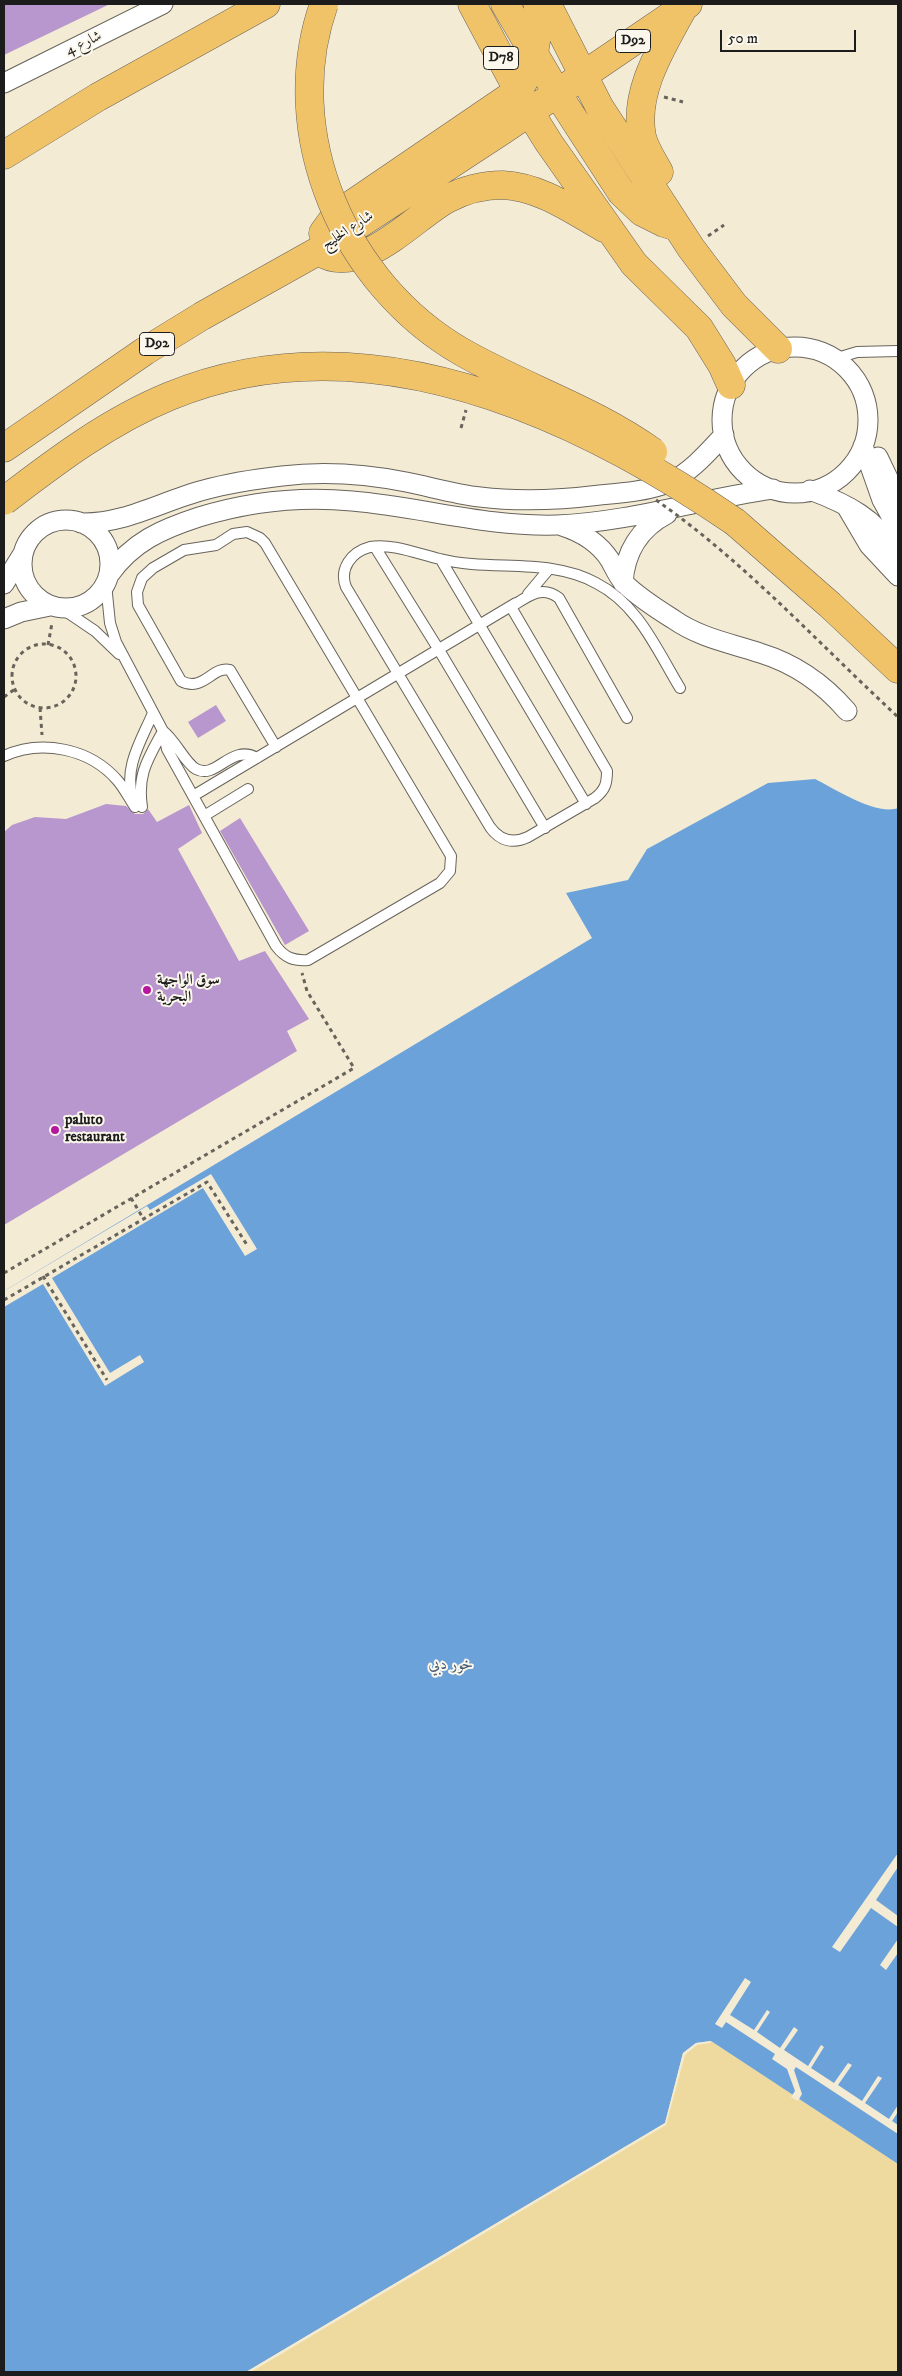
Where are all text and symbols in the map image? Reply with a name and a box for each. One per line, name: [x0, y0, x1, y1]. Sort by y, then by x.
scale bar: [722, 20, 858, 52]
street label: شارع 4: [63, 28, 105, 60]
road number: D92: [616, 29, 650, 52]
text: 50 m: [728, 29, 758, 48]
road number: D78: [484, 46, 518, 70]
street label: شارع الخليج: [319, 208, 377, 254]
road number: D92: [140, 332, 174, 356]
place label: سوق الواجهة البحرية: [157, 972, 220, 1007]
marker: سوق الواجهة البحرية: [141, 984, 153, 996]
place label: paluto restaurant: [65, 1112, 125, 1147]
marker: paluto restaurant: [49, 1124, 61, 1136]
water label: خور دبي: [429, 1656, 473, 1676]

